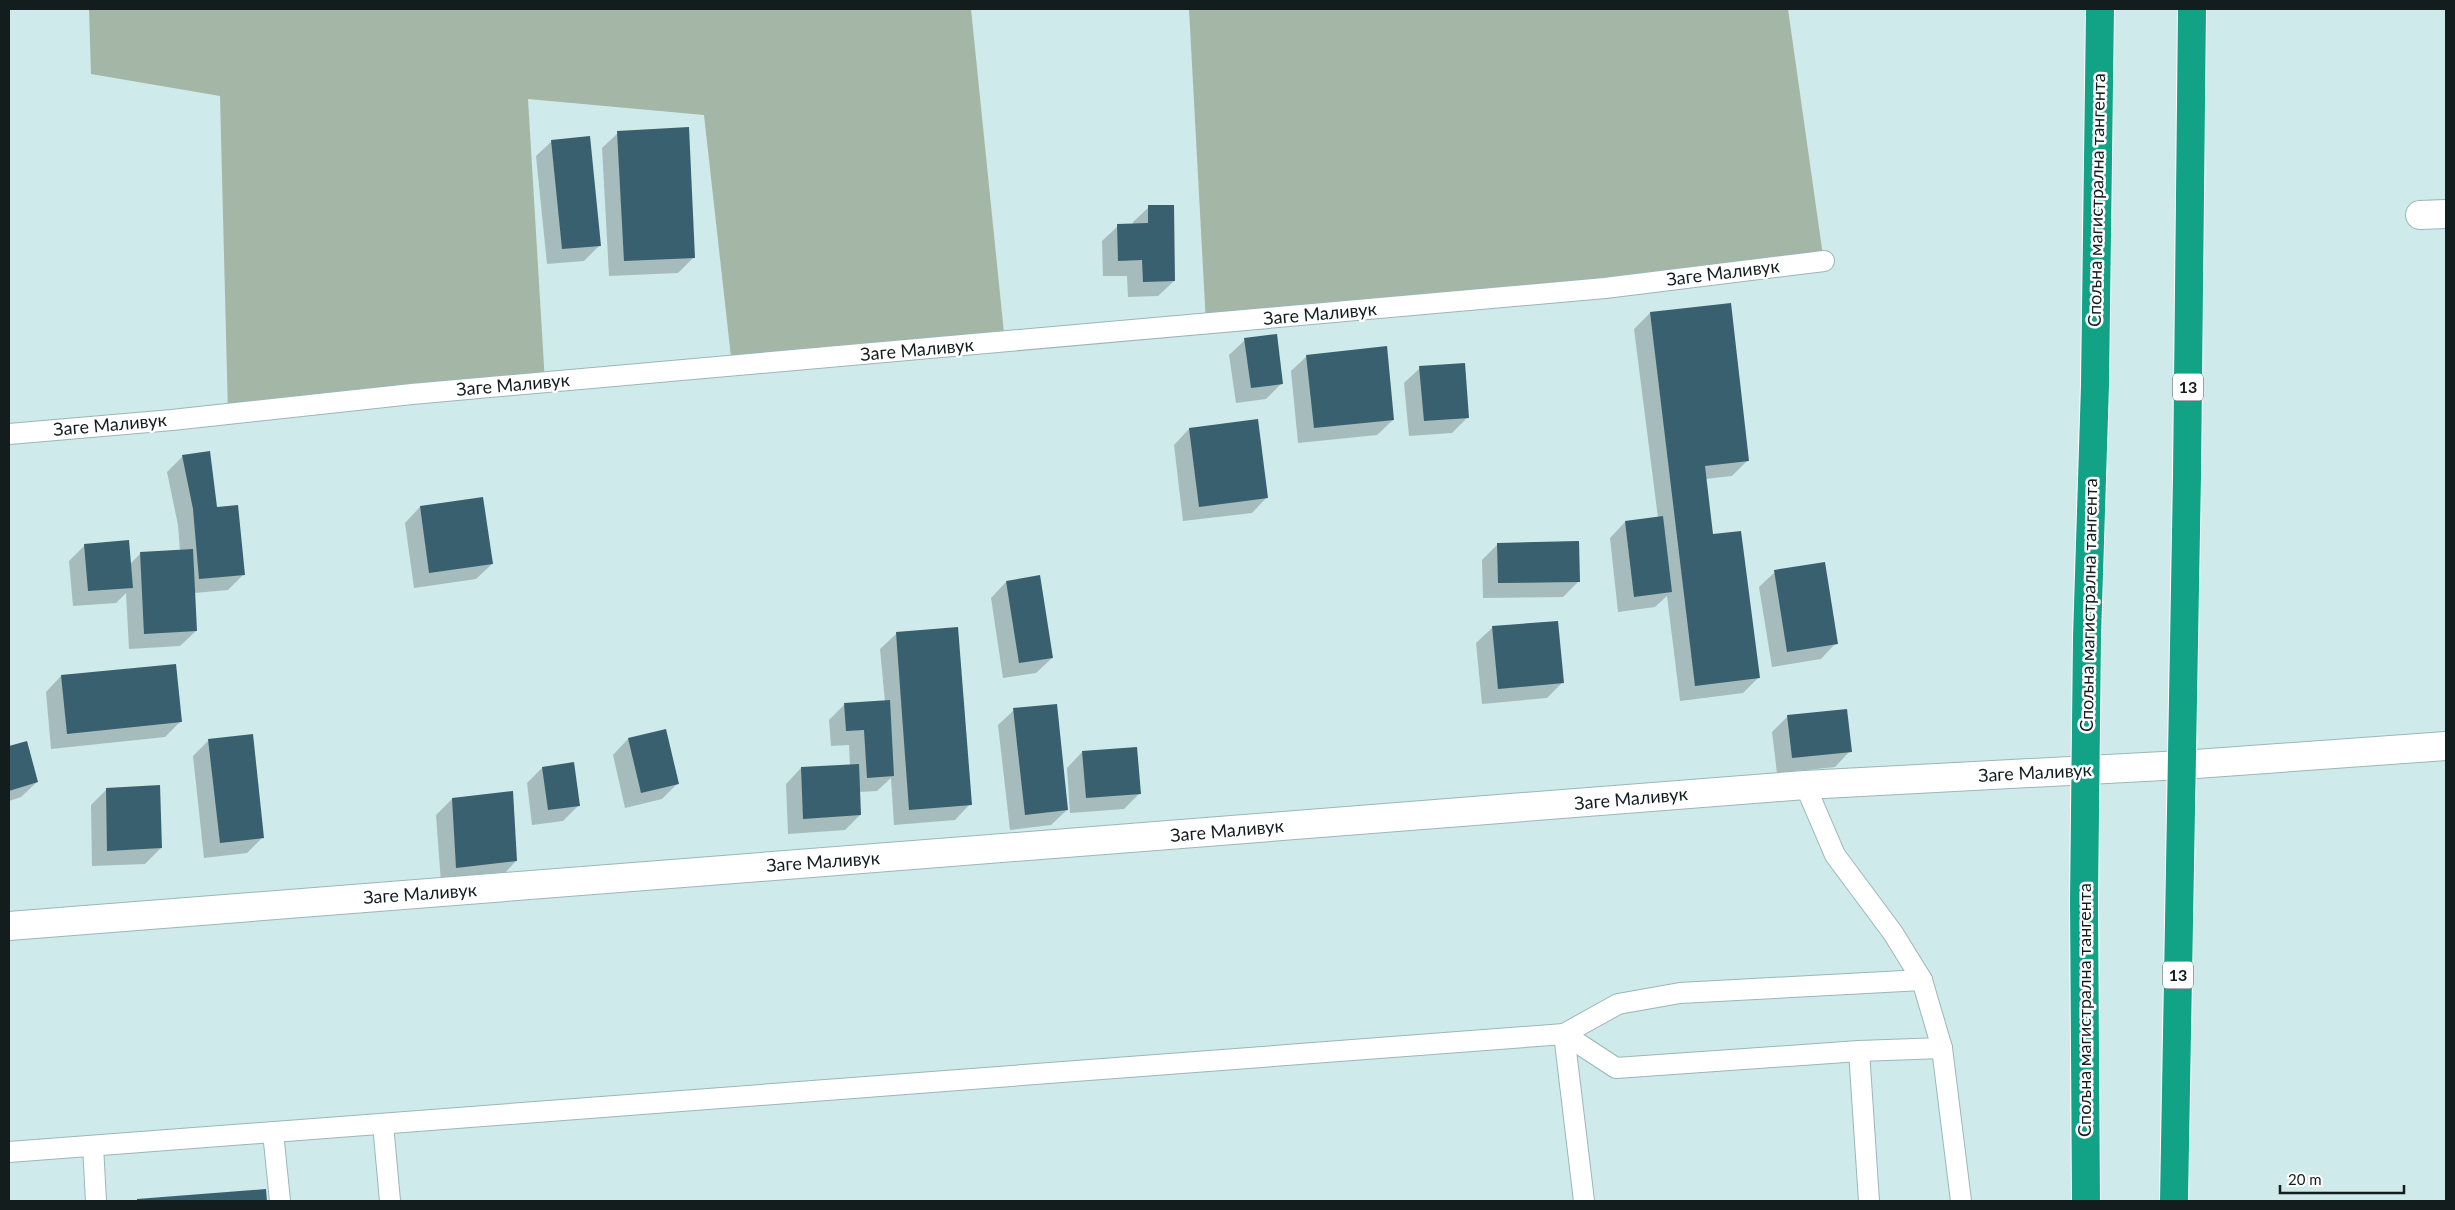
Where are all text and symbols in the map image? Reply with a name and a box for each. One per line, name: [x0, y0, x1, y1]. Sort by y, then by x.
street label: Спољна магистрална тангента: [2083, 73, 2109, 327]
street label: Заге Маливук: [1665, 254, 1781, 290]
street label: Заге Маливук: [1262, 297, 1378, 329]
street label: Заге Маливук: [859, 333, 975, 365]
street label: Заге Маливук: [455, 368, 571, 400]
road number: 13: [2173, 374, 2203, 401]
street label: Заге Маливук: [52, 408, 168, 440]
street label: Спољна магистрална тангента: [2075, 478, 2101, 732]
street label: Заге Маливук: [1978, 758, 2093, 786]
street label: Заге Маливук: [1573, 782, 1689, 814]
street label: Заге Маливук: [1169, 814, 1285, 846]
street label: Заге Маливук: [765, 846, 881, 876]
street label: Заге Маливук: [362, 878, 478, 908]
street label: Спољна магистрална тангента: [2073, 883, 2095, 1137]
road number: 13: [2163, 962, 2193, 988]
scale bar: [2280, 1162, 2404, 1194]
text: 20 m: [2288, 1170, 2322, 1188]

